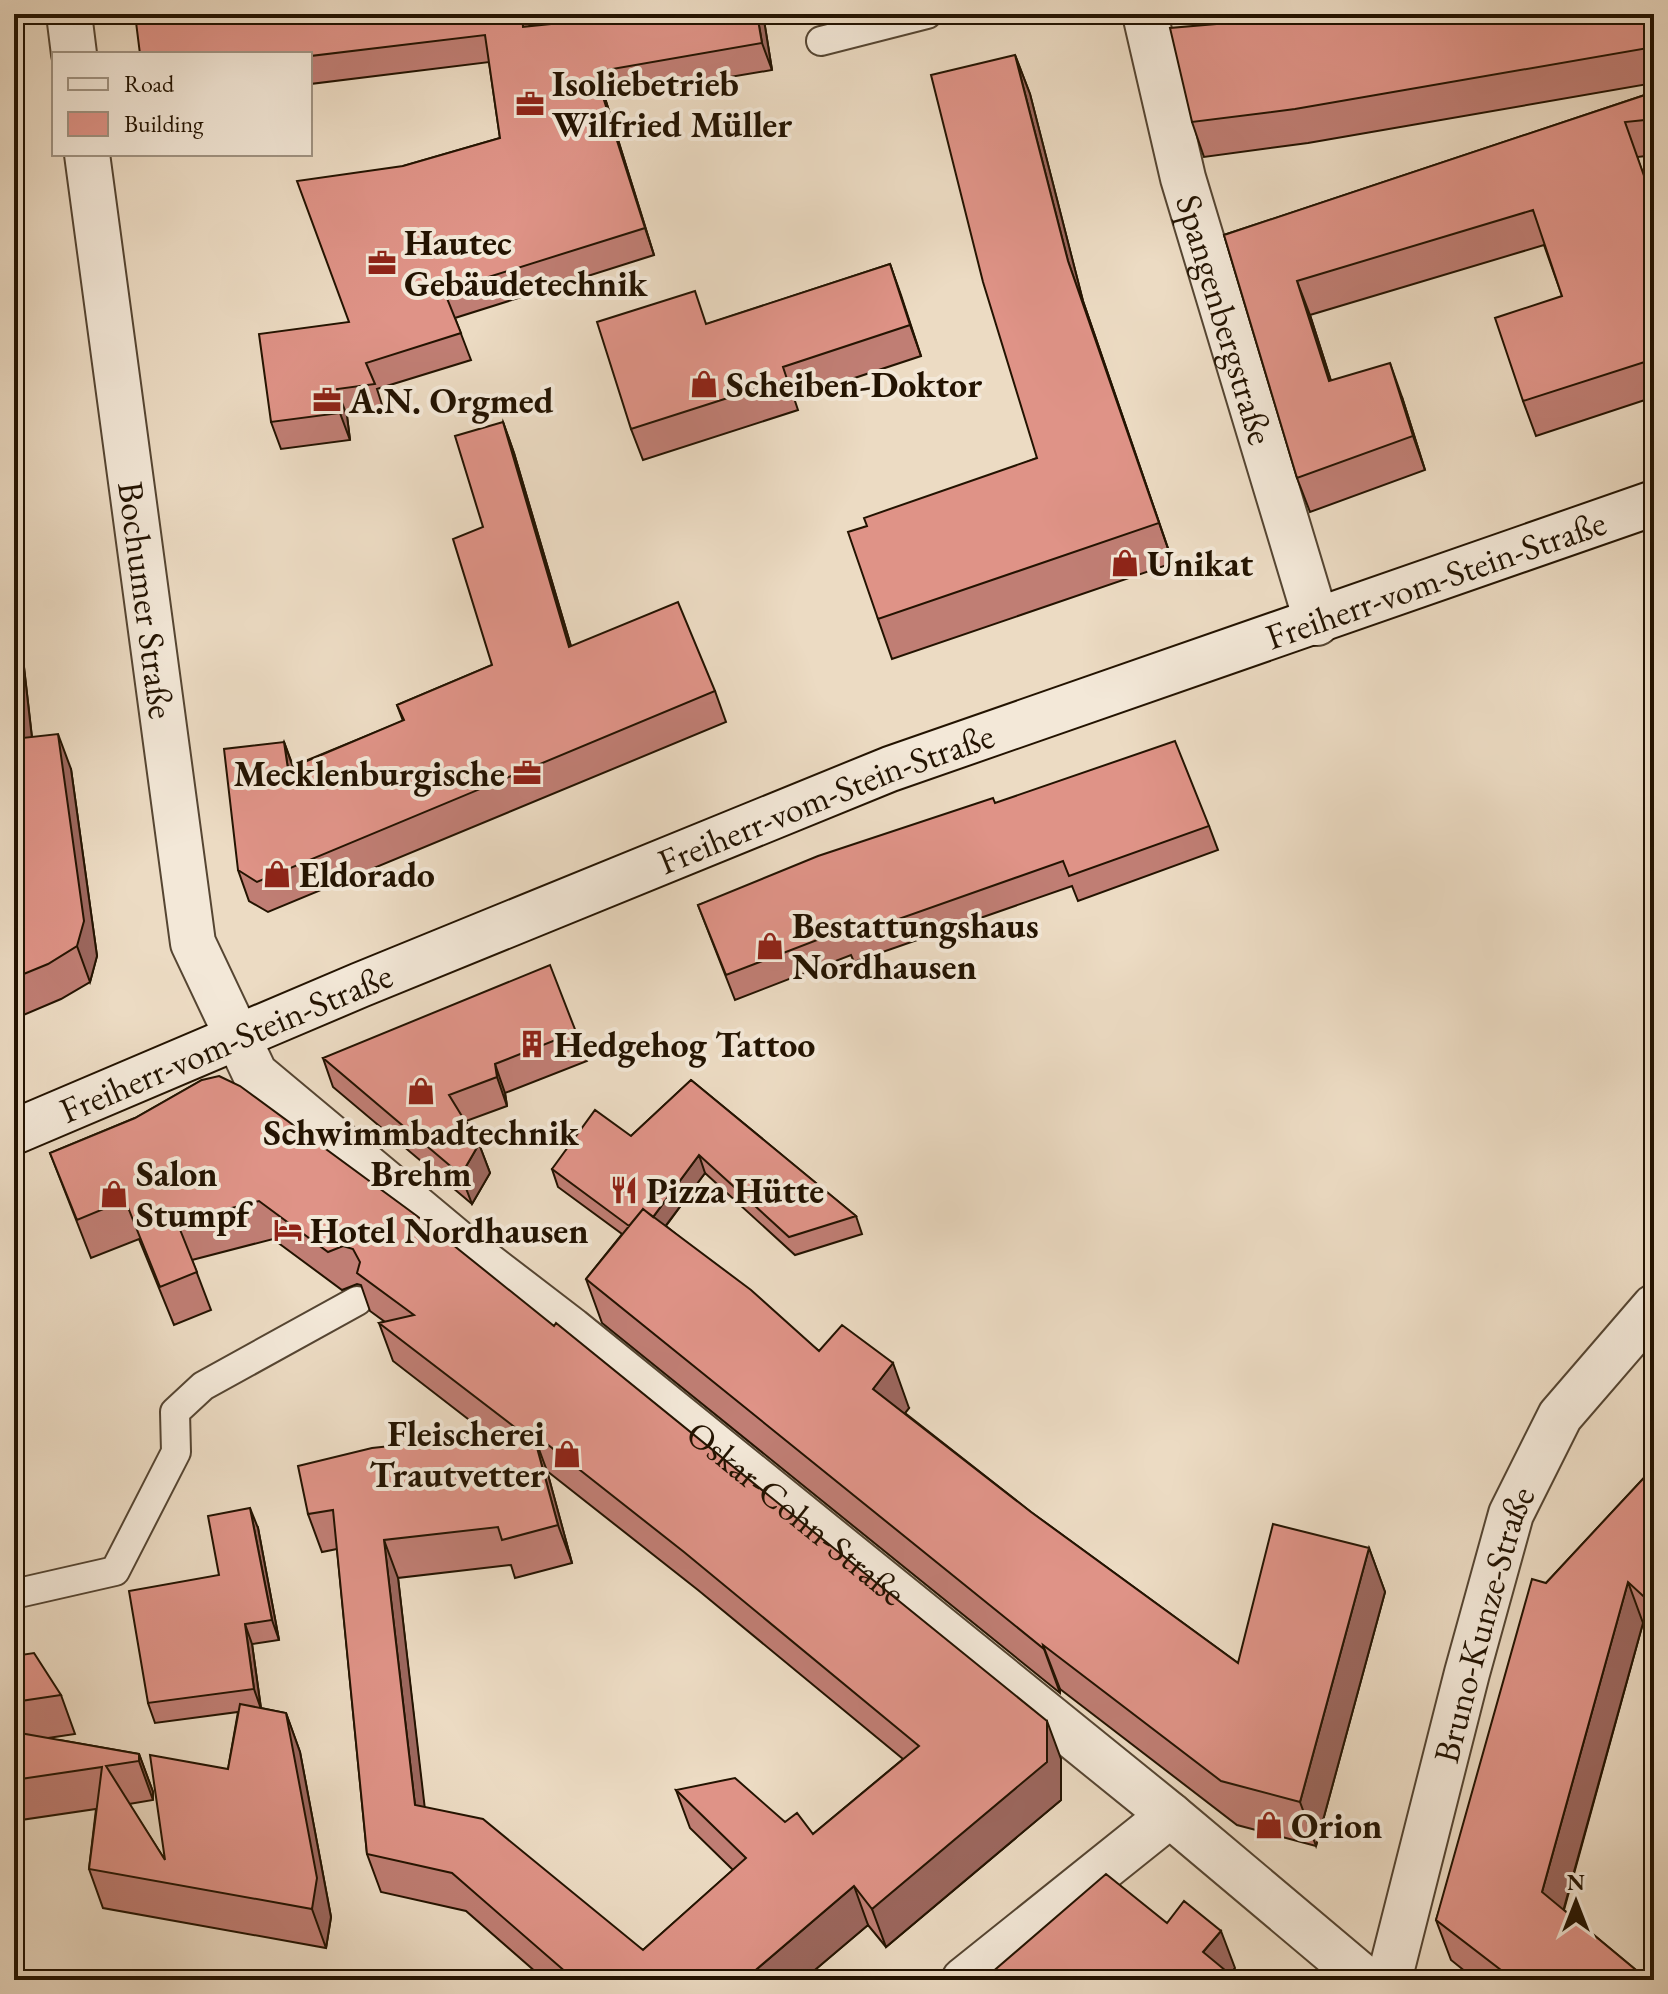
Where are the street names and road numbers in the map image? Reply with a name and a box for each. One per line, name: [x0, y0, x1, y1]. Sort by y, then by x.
street label: Spangenbergstraße: [1165, 189, 1285, 450]
street label: Bochumer Straße: [107, 478, 186, 722]
street label: Freiherr-vom-Stein-Straße: [1259, 499, 1612, 660]
street label: Freiherr-vom-Stein-Straße: [651, 712, 1000, 885]
street label: Freiherr-vom-Stein-Straße: [52, 951, 399, 1134]
street label: Oskar-Cohn-Straße: [677, 1410, 916, 1616]
street label: Bruno-Kunze-Straße: [1422, 1478, 1545, 1768]

